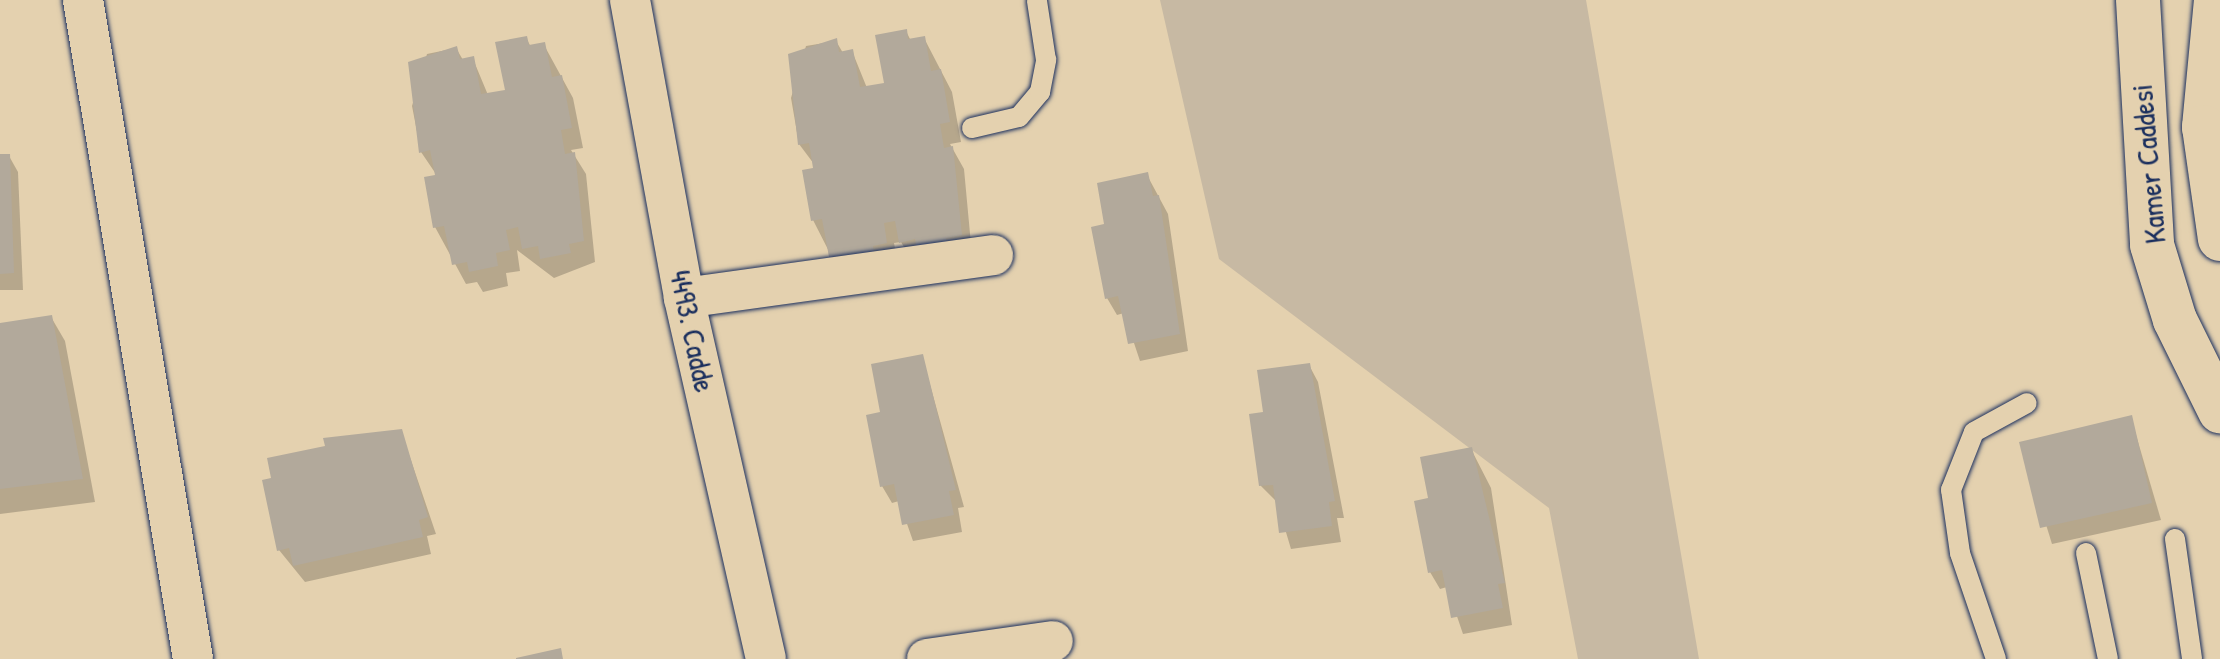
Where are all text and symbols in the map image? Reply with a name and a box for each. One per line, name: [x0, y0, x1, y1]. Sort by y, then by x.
street label: Kamer Caddesi: [2123, 83, 2173, 245]
street label: 4493. Cadde: [663, 267, 723, 395]

